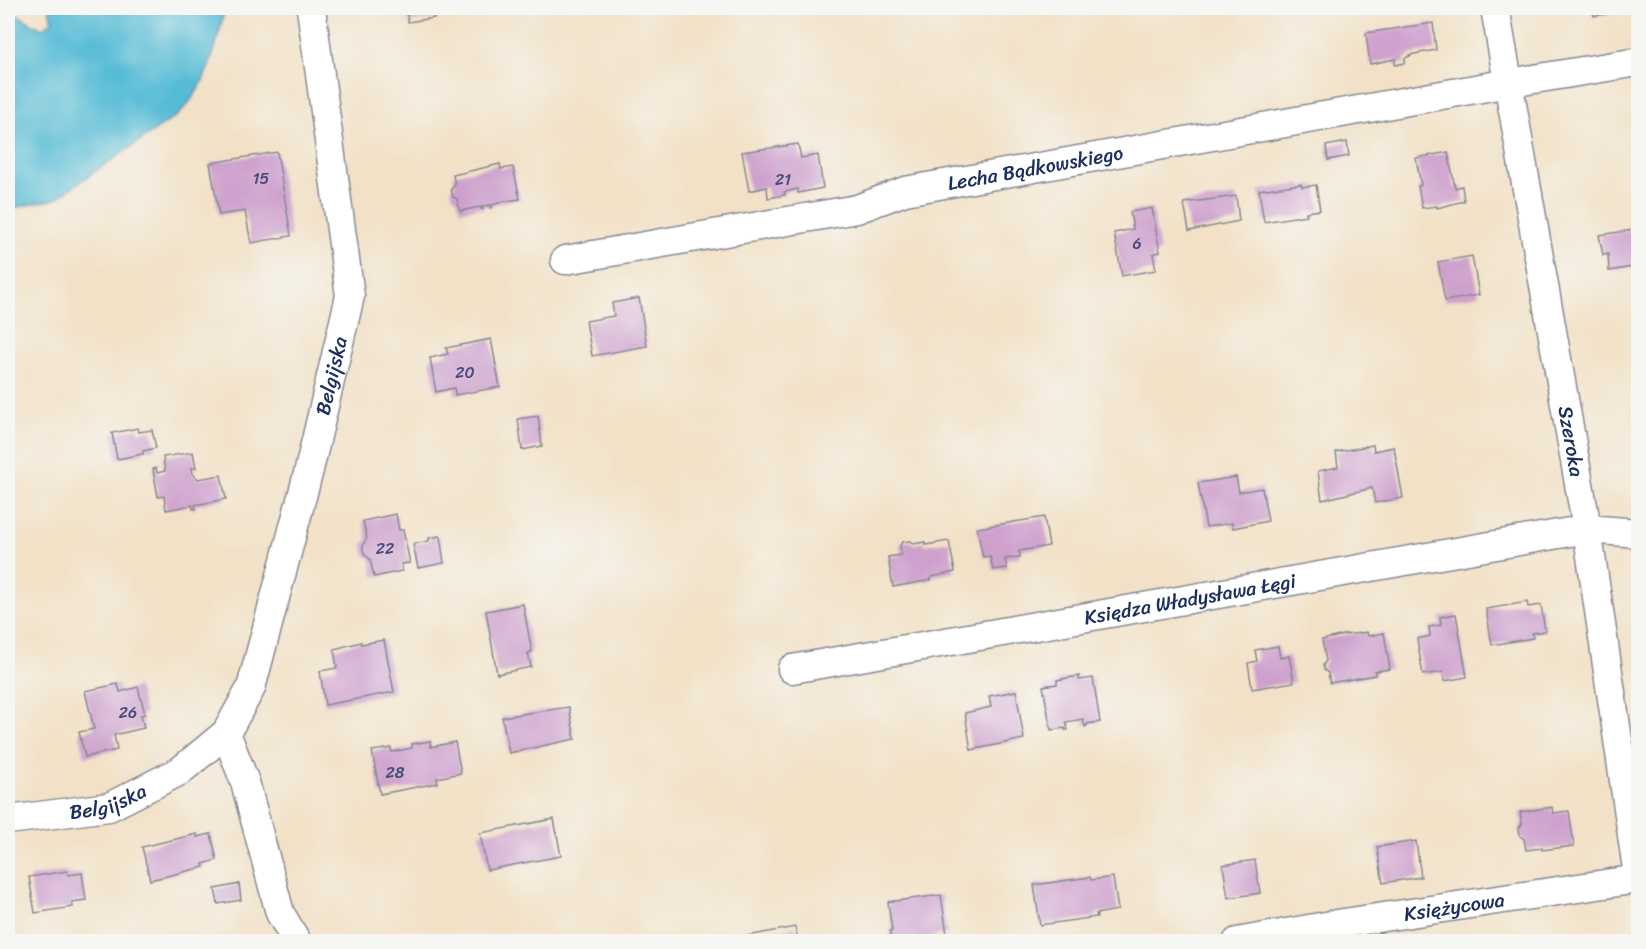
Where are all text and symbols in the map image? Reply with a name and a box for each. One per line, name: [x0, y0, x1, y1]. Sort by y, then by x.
street label: Lecha Bądkowskiego: [945, 135, 1126, 201]
house number: 15: [253, 164, 270, 193]
house number: 21: [775, 165, 791, 194]
house number: 6: [1132, 229, 1142, 258]
street label: Belgijska: [305, 333, 357, 419]
house number: 20: [455, 358, 475, 387]
street label: Szeroka: [1548, 403, 1595, 479]
house number: 22: [376, 534, 394, 563]
street label: Księdza Władysława Łęgi: [1081, 563, 1299, 635]
house number: 26: [119, 698, 137, 727]
house number: 28: [386, 758, 405, 787]
street label: Belgijska: [67, 773, 153, 829]
street label: Księżycowa: [1402, 882, 1507, 931]

